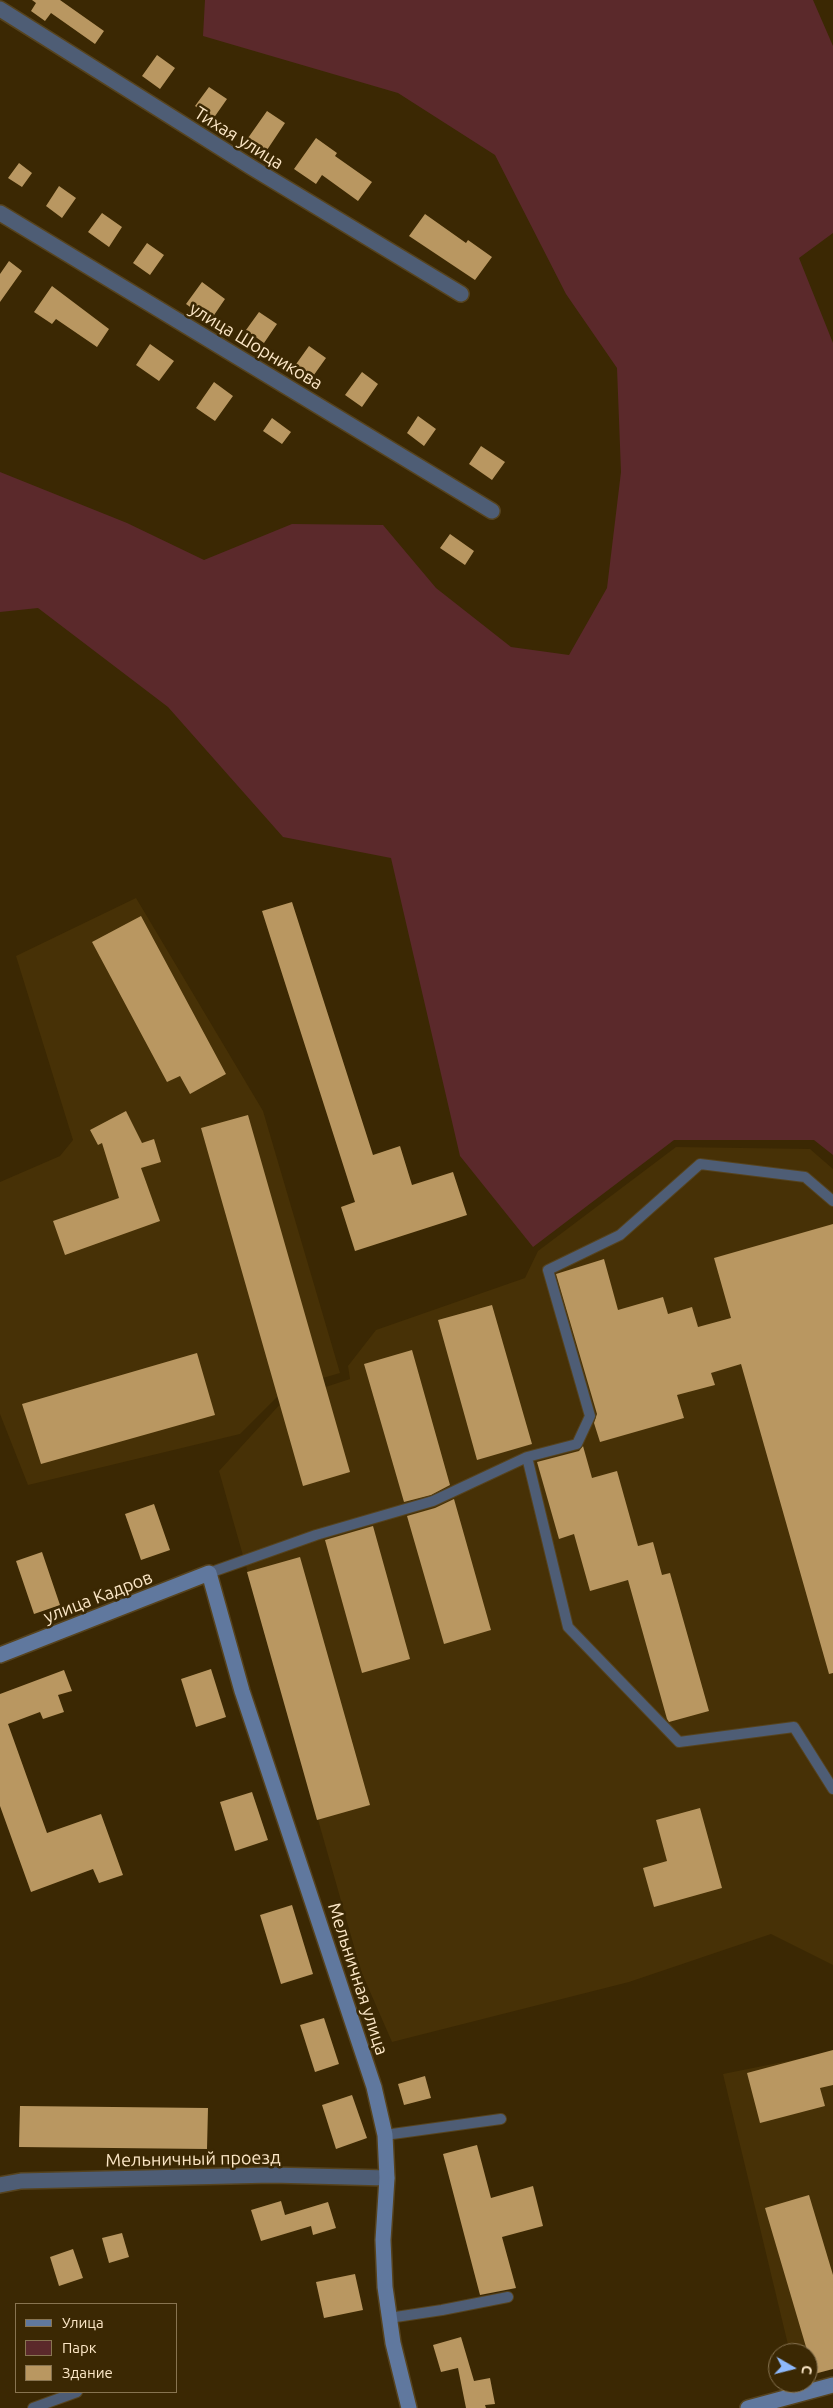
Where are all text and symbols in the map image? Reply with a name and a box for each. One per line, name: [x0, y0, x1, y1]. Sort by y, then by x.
street label: Тихая улица: [190, 102, 288, 174]
street label: улица Шорникова: [185, 298, 327, 394]
street label: улица Кадров: [40, 1566, 156, 1628]
street label: Мельничная улица: [323, 1900, 393, 2058]
street label: Мельничный проезд: [105, 2147, 281, 2171]
legend: [15, 2303, 178, 2393]
text: Улица: [62, 2314, 104, 2331]
text: Парк: [62, 2339, 97, 2356]
north arrow: [768, 2343, 818, 2393]
text: Здание: [62, 2364, 113, 2381]
text: С: [798, 2364, 815, 2375]

